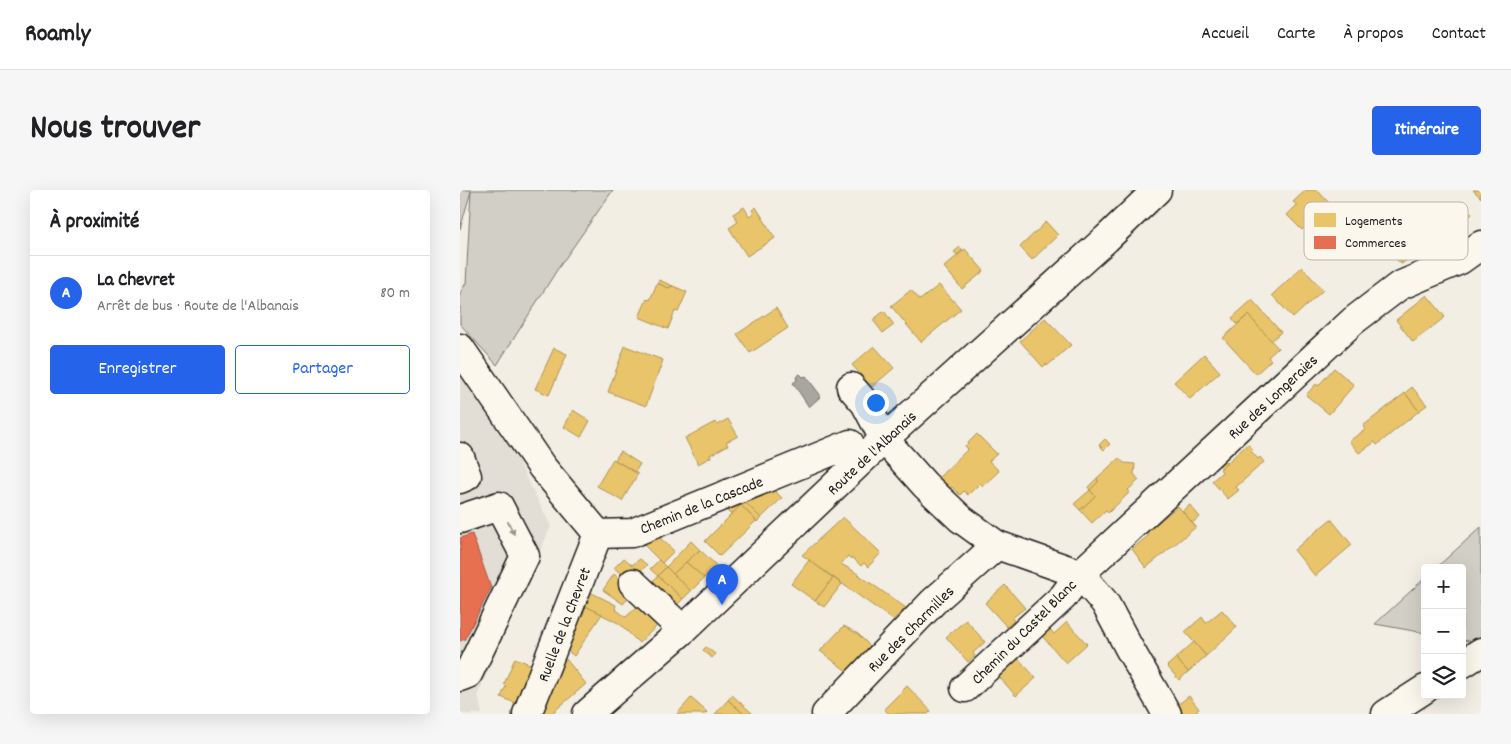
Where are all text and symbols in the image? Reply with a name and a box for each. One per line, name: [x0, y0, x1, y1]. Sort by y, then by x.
text: Roamly: [25, 18, 91, 52]
text: Accueil: [1201, 22, 1249, 47]
text: Carte: [1277, 22, 1316, 47]
text: À propos: [1344, 22, 1404, 47]
text: Contact: [1432, 22, 1486, 47]
text: Nous trouver: [30, 105, 200, 155]
button: Itinéraire: [1372, 106, 1481, 155]
legend: [1304, 202, 1468, 260]
text: À proximité: [50, 208, 139, 238]
text: Logements: [1345, 212, 1403, 232]
text: Commerces: [1345, 234, 1407, 254]
text: La Chevret: [97, 268, 175, 295]
text: A: [62, 282, 70, 305]
text: 80 m: [380, 282, 410, 305]
text: Arrêt de bus · Route de l'Albanais: [97, 295, 299, 318]
button: Enregistrer: [50, 345, 225, 394]
button: Partager: [235, 345, 410, 394]
street label: Rue des Longeraies: [1224, 350, 1324, 446]
your location: [863, 390, 889, 416]
street label: Route de l'Albanais: [823, 406, 923, 501]
street label: Chemin de la Cascade: [637, 471, 767, 542]
one-way arrow: [507, 520, 515, 535]
street label: Ruelle de la Chevret: [533, 564, 598, 686]
pin: A: [706, 564, 738, 605]
map controls: [1421, 564, 1466, 699]
button: +: [1421, 564, 1466, 609]
street label: Chemin du Castel Blanc: [967, 575, 1083, 691]
street label: Rue des Charmilles: [863, 581, 961, 678]
button: −: [1421, 609, 1466, 654]
button: layers: [1421, 654, 1466, 699]

